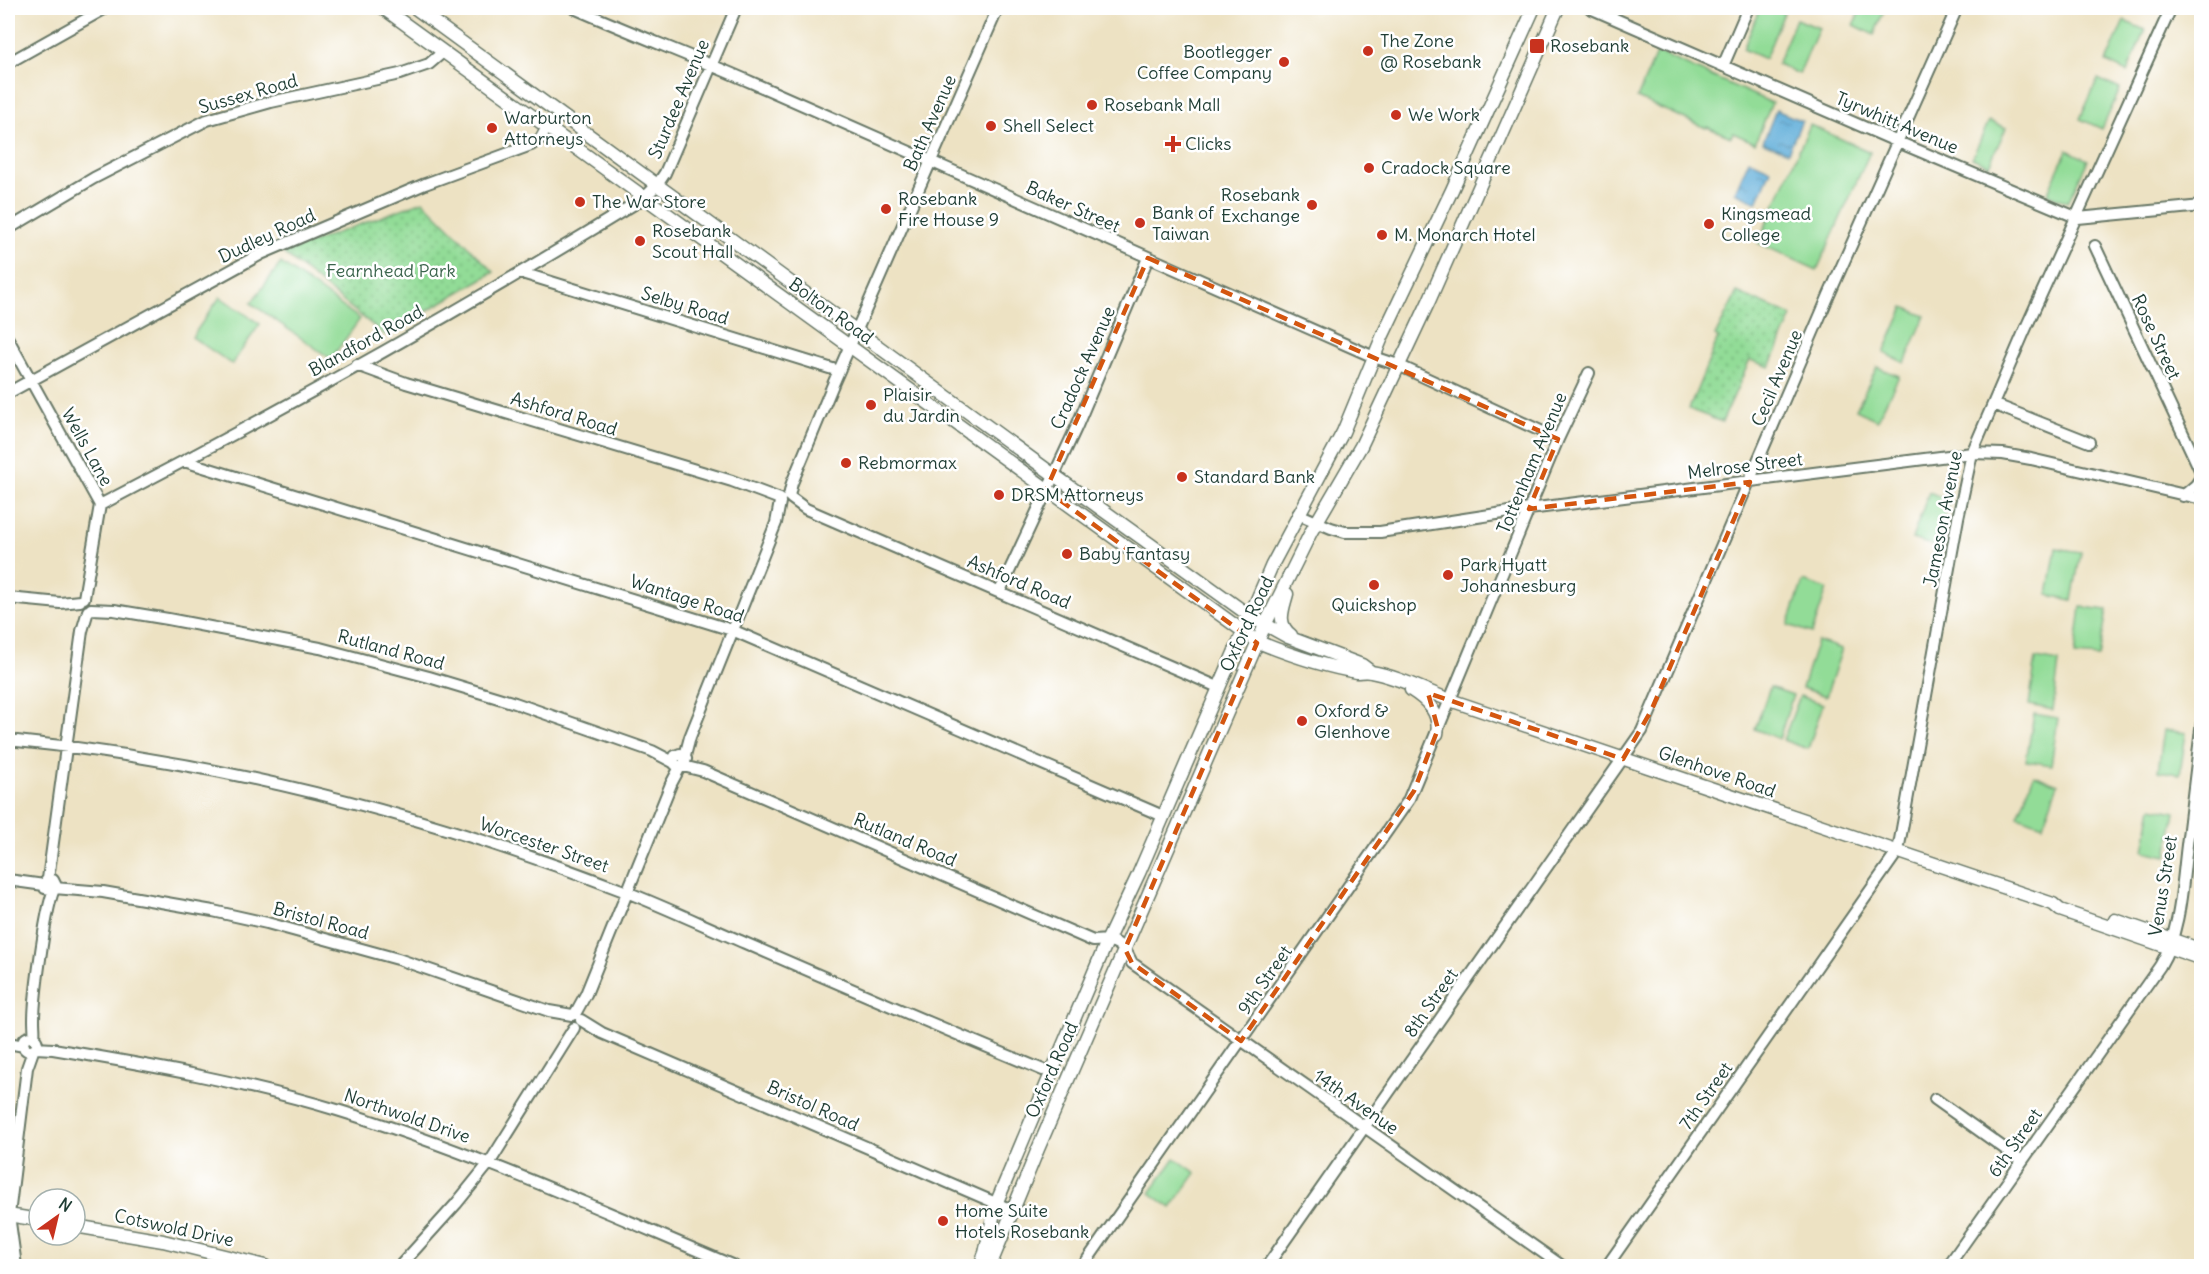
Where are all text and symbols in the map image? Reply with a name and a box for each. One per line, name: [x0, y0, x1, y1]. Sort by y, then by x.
place label: The Zone @ Rosebank: [1380, 29, 1481, 73]
place label: Rosebank: [1550, 34, 1629, 57]
street label: Sturdee Avenue: [643, 35, 714, 162]
marker: Rosebank: [1528, 37, 1546, 55]
place label: Bootlegger Coffee Company: [1137, 40, 1273, 84]
marker: The Zone @ Rosebank: [1361, 44, 1375, 58]
marker: Bootlegger Coffee Company: [1277, 55, 1291, 69]
street label: Sussex Road: [196, 68, 300, 119]
street label: Bath Avenue: [898, 71, 961, 175]
street label: Tyrwhitt Avenue: [1832, 86, 1962, 159]
place label: Rosebank Mall: [1104, 93, 1220, 116]
marker: Rosebank Mall: [1085, 98, 1099, 112]
place label: We Work: [1408, 103, 1480, 126]
place label: Warburton Attorneys: [504, 106, 592, 150]
marker: We Work: [1389, 108, 1403, 122]
place label: Shell Select: [1003, 114, 1094, 137]
marker: Shell Select: [984, 119, 998, 133]
marker: Warburton Attorneys: [485, 121, 499, 135]
place label: Clicks: [1185, 132, 1231, 155]
marker: Clicks: [1166, 137, 1180, 151]
place label: Cradock Square: [1381, 156, 1511, 179]
marker: Cradock Square: [1362, 161, 1376, 175]
street label: Baker Street: [1023, 176, 1124, 237]
place label: Rosebank Exchange: [1221, 183, 1300, 227]
place label: Rosebank Fire House 9: [898, 187, 999, 231]
place label: The War Store: [592, 190, 706, 213]
marker: The War Store: [573, 195, 587, 209]
marker: Rosebank Exchange: [1305, 198, 1319, 212]
place label: Bank of Taiwan: [1152, 201, 1215, 245]
marker: Rosebank Fire House 9: [879, 202, 893, 216]
place label: Kingsmead College: [1721, 202, 1812, 246]
street label: Dudley Road: [215, 203, 319, 268]
marker: Bank of Taiwan: [1133, 216, 1147, 230]
marker: Kingsmead College: [1702, 217, 1716, 231]
place label: Rosebank Scout Hall: [652, 219, 733, 263]
place label: M. Monarch Hotel: [1394, 223, 1535, 246]
marker: M. Monarch Hotel: [1375, 228, 1389, 242]
marker: Rosebank Scout Hall: [633, 234, 647, 248]
park label: Fearnhead Park: [326, 259, 456, 282]
street label: Bolton Road: [784, 272, 878, 349]
street label: Selby Road: [639, 281, 732, 330]
street label: Rose Street: [2127, 290, 2186, 383]
street label: Blandford Road: [305, 299, 427, 381]
street label: Cradock Avenue: [1045, 302, 1120, 433]
street label: Cecil Avenue: [1746, 326, 1807, 430]
place label: Plaisir du Jardin: [883, 383, 960, 427]
street label: Ashford Road: [508, 386, 621, 441]
street label: Tottenham Avenue: [1491, 389, 1572, 537]
marker: Plaisir du Jardin: [864, 398, 878, 412]
street label: Wells Lane: [57, 404, 118, 490]
street label: Melrose Street: [1686, 447, 1804, 484]
street label: Jameson Avenue: [1918, 449, 1967, 589]
place label: Rebmormax: [858, 451, 957, 474]
marker: Rebmormax: [839, 456, 853, 470]
place label: Standard Bank: [1194, 465, 1315, 488]
marker: Standard Bank: [1175, 470, 1189, 484]
place label: DRSM Attorneys: [1011, 483, 1144, 506]
marker: DRSM Attorneys: [992, 488, 1006, 502]
place label: Baby Fantasy: [1079, 542, 1190, 565]
marker: Baby Fantasy: [1060, 547, 1074, 561]
street label: Ashford Road: [964, 549, 1075, 614]
place label: Park Hyatt Johannesburg: [1460, 553, 1576, 597]
marker: Park Hyatt Johannesburg: [1441, 568, 1455, 582]
street label: Wantage Road: [627, 569, 748, 628]
street label: Oxford Road: [1214, 572, 1279, 675]
marker: Quickshop: [1367, 578, 1381, 592]
place label: Quickshop: [1331, 593, 1417, 616]
street label: Rutland Road: [335, 624, 447, 675]
place label: Oxford & Glenhove: [1314, 699, 1390, 743]
marker: Oxford & Glenhove: [1295, 714, 1309, 728]
street label: Glenhove Road: [1655, 741, 1779, 802]
street label: Rutland Road: [850, 808, 961, 872]
street label: Worcester Street: [477, 812, 612, 877]
street label: Venus Street: [2143, 834, 2182, 938]
street label: Bristol Road: [271, 897, 372, 944]
street label: 9th Street: [1232, 941, 1297, 1019]
street label: 8th Street: [1398, 964, 1463, 1042]
street label: Oxford Road: [1020, 1018, 1083, 1121]
street label: 7th Street: [1674, 1057, 1737, 1134]
street label: 14th Avenue: [1309, 1064, 1403, 1139]
street label: Bristol Road: [764, 1075, 863, 1136]
street label: Northwold Drive: [341, 1083, 473, 1148]
street label: 6th Street: [1982, 1104, 2047, 1182]
north arrow: [27, 1187, 87, 1247]
text: N: [55, 1193, 76, 1216]
place label: Home Suite Hotels Rosebank: [955, 1199, 1089, 1243]
street label: Cotswold Drive: [112, 1204, 236, 1251]
marker: Home Suite Hotels Rosebank: [936, 1214, 950, 1228]

